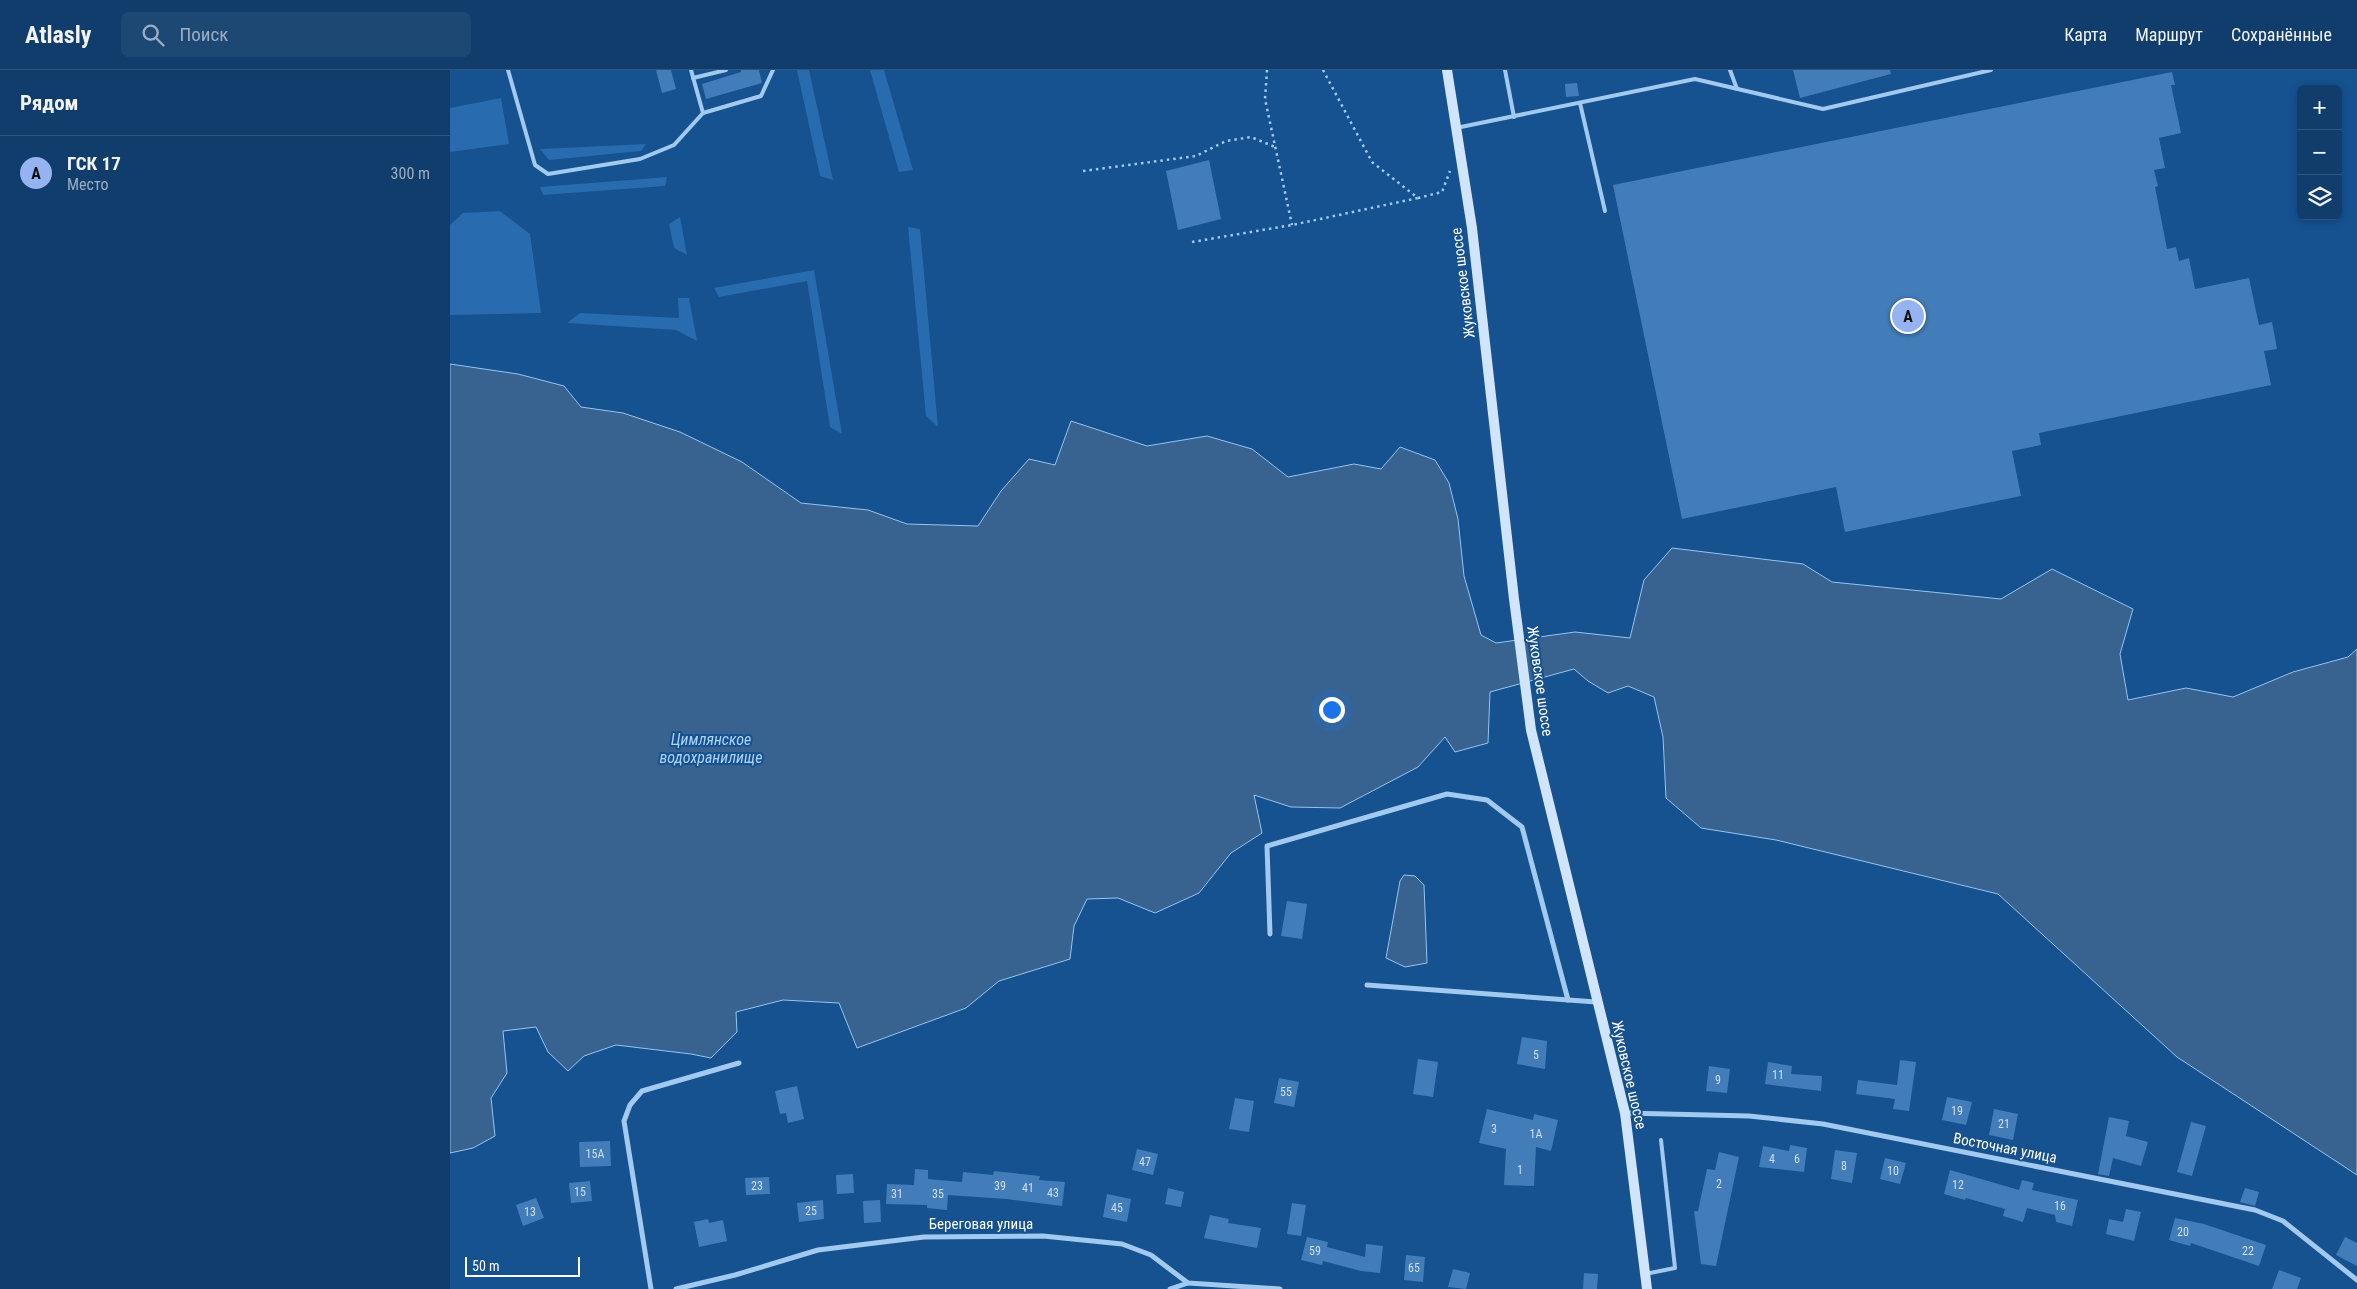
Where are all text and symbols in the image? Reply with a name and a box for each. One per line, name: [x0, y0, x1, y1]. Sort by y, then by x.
search box: [121, 12, 471, 57]
text: Atlasly: [25, 21, 91, 49]
icon: search: [139, 21, 167, 49]
text: Поиск: [179, 23, 228, 46]
text: Карта: [2064, 24, 2107, 45]
text: Маршрут: [2135, 24, 2203, 45]
text: Сохранённые: [2231, 24, 2332, 45]
map controls: [2297, 85, 2342, 220]
button: +: [2297, 85, 2342, 130]
text: Рядом: [20, 91, 79, 115]
button: −: [2297, 130, 2342, 175]
text: ГСК 17: [67, 152, 121, 175]
text: A: [31, 164, 41, 183]
text: 300 m: [391, 164, 430, 183]
text: Место: [67, 175, 108, 194]
button: layers: [2297, 175, 2342, 220]
street label: Жуковское шоссе: [1447, 227, 1479, 339]
pin: A: [1892, 297, 1924, 335]
street label: Жуковское шоссе: [1523, 625, 1557, 737]
your location: [1319, 697, 1345, 723]
water label: Цимлянское водохранилище: [659, 730, 763, 767]
street label: Жуковское шоссе: [1608, 1019, 1650, 1131]
house number: 5: [1533, 1048, 1539, 1062]
house number: 11: [1772, 1068, 1784, 1082]
house number: 9: [1715, 1073, 1721, 1087]
house number: 55: [1280, 1085, 1292, 1099]
house number: 19: [1951, 1104, 1963, 1118]
house number: 21: [1998, 1117, 2010, 1131]
house number: 3: [1491, 1122, 1497, 1136]
house number: 1А: [1530, 1127, 1543, 1141]
street label: Восточная улица: [1952, 1129, 2058, 1167]
house number: 15А: [586, 1147, 604, 1161]
house number: 4: [1769, 1152, 1775, 1166]
house number: 6: [1794, 1152, 1800, 1166]
house number: 47: [1139, 1155, 1151, 1169]
house number: 8: [1841, 1159, 1847, 1173]
house number: 1: [1517, 1163, 1523, 1177]
house number: 10: [1887, 1164, 1899, 1178]
house number: 2: [1716, 1177, 1722, 1191]
house number: 12: [1952, 1178, 1964, 1192]
house number: 23: [751, 1179, 763, 1193]
house number: 39: [994, 1179, 1006, 1193]
house number: 41: [1022, 1181, 1034, 1195]
house number: 15: [574, 1185, 586, 1199]
house number: 43: [1047, 1186, 1059, 1200]
house number: 31: [891, 1187, 903, 1201]
house number: 35: [932, 1187, 944, 1201]
house number: 16: [2054, 1199, 2066, 1213]
house number: 45: [1111, 1201, 1123, 1215]
house number: 25: [805, 1204, 817, 1218]
house number: 13: [524, 1205, 536, 1219]
street label: Береговая улица: [929, 1215, 1033, 1233]
house number: 20: [2177, 1225, 2189, 1239]
house number: 59: [1309, 1244, 1321, 1258]
house number: 22: [2242, 1244, 2254, 1258]
scale bar: [465, 1254, 580, 1277]
text: 50 m: [472, 1258, 500, 1274]
house number: 65: [1408, 1261, 1420, 1275]

